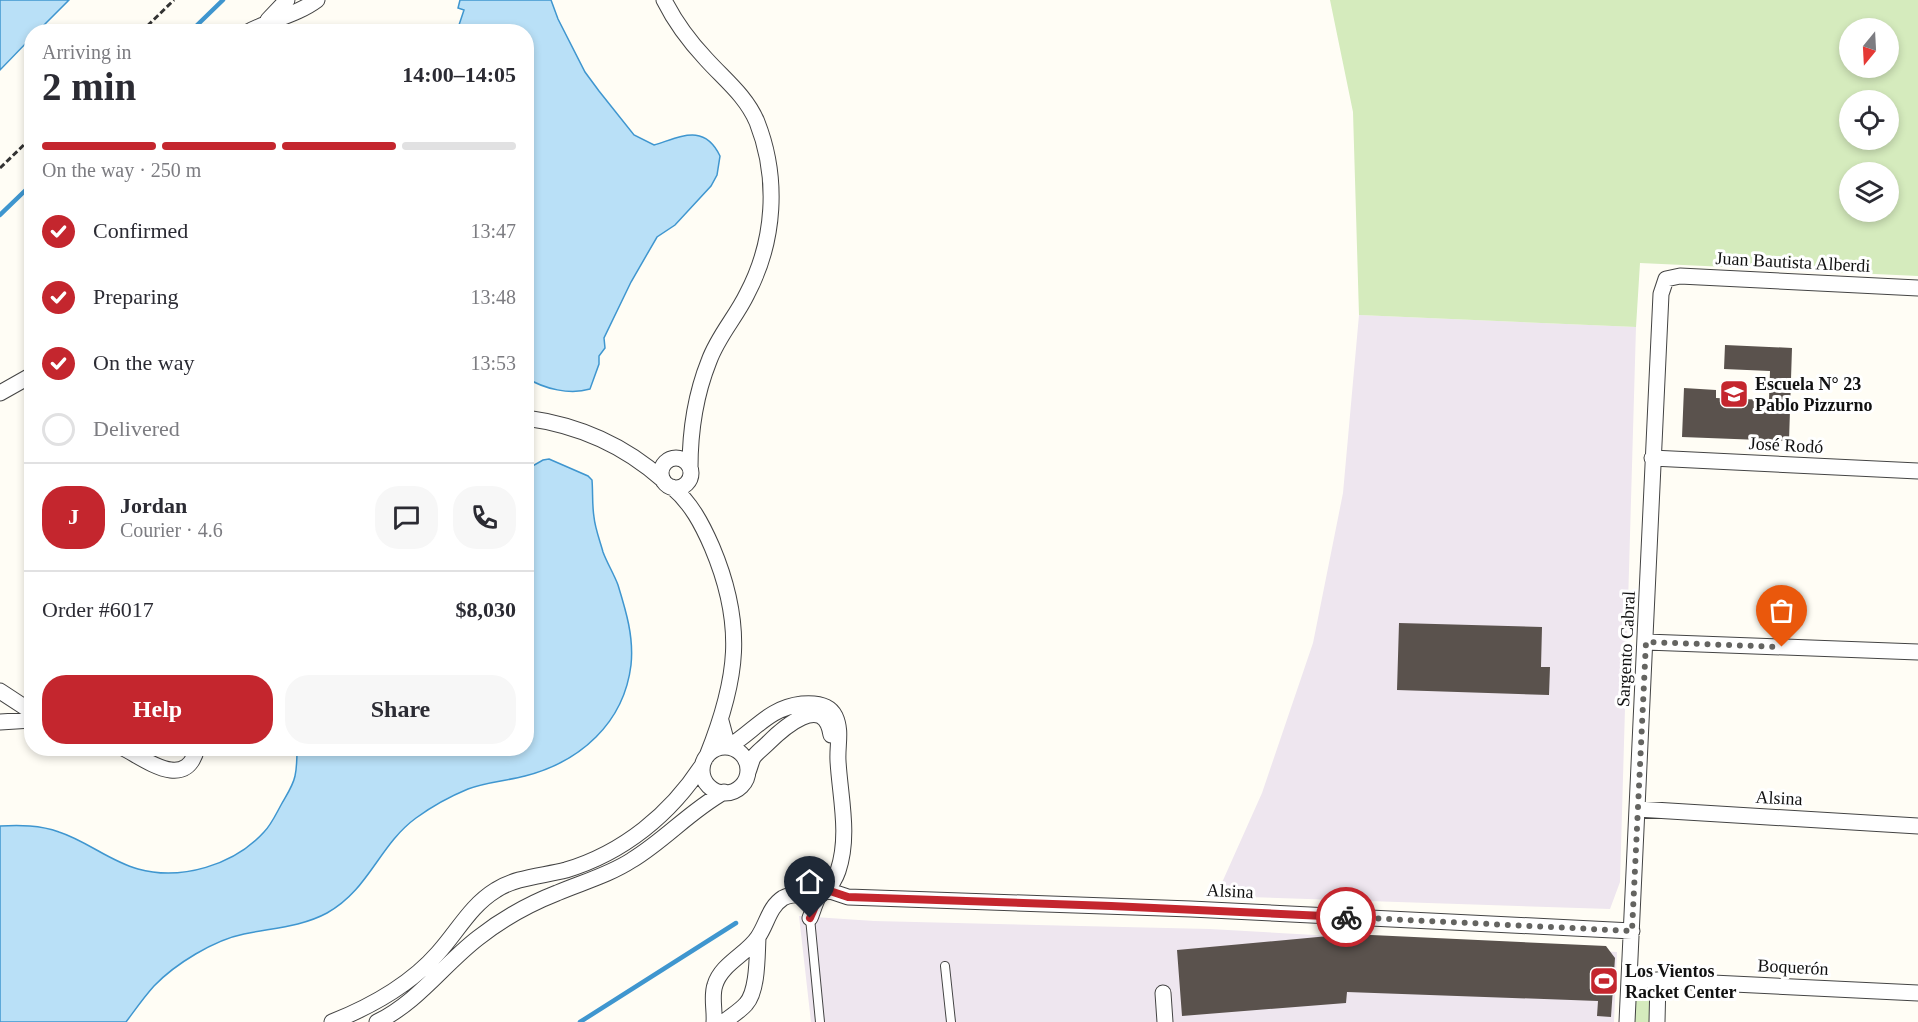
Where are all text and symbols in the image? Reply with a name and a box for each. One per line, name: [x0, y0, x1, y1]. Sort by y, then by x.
north arrow: [1839, 18, 1899, 78]
map controls: [1839, 18, 1899, 222]
text: Arriving in: [42, 41, 131, 63]
text: 14:00–14:05: [402, 62, 516, 87]
text: 2 min: [42, 65, 136, 108]
button: locate: [1839, 90, 1899, 150]
text: On the way · 250 m: [42, 159, 201, 181]
button: layers: [1839, 162, 1899, 222]
icon: check: [42, 215, 75, 248]
text: Confirmed: [93, 218, 188, 243]
text: 13:47: [470, 220, 516, 242]
street label: Juan Bautista Alberdi: [1715, 248, 1871, 276]
icon: check: [42, 281, 75, 314]
text: Preparing: [93, 284, 179, 309]
text: 13:48: [470, 286, 516, 308]
icon: check: [42, 347, 75, 380]
text: On the way: [93, 350, 194, 375]
text: 13:53: [470, 352, 516, 374]
place label: Escuela N° 23 Pablo Pizzurno: [1755, 374, 1873, 415]
school or university icon: Escuela N° 23 Pablo Pizzurno: [1718, 378, 1750, 410]
text: Delivered: [93, 416, 180, 441]
street label: José Rodó: [1748, 433, 1824, 457]
button: chat: [375, 486, 438, 549]
button: phone: [453, 486, 516, 549]
text: Jordan: [120, 493, 187, 518]
text: J: [68, 504, 79, 529]
text: Courier · 4.6: [120, 519, 223, 541]
pin: [1756, 585, 1807, 647]
street label: Sargento Cabral: [1613, 590, 1639, 708]
icon: bag: [1765, 594, 1798, 627]
text: Order #6017: [42, 597, 154, 622]
text: $8,030: [456, 597, 516, 622]
button: Help: [42, 675, 273, 744]
button: Share: [285, 675, 516, 744]
street label: Alsina: [1755, 787, 1803, 809]
pin: [784, 856, 835, 918]
icon: home: [793, 865, 826, 898]
street label: Alsina: [1206, 880, 1254, 902]
courier: [1316, 887, 1376, 947]
icon: bike: [1330, 901, 1363, 934]
street label: Boquerón: [1757, 955, 1829, 979]
place label: Los Vientos Racket Center: [1625, 961, 1736, 1002]
sports icon: Los Vientos Racket Center: [1588, 965, 1620, 997]

